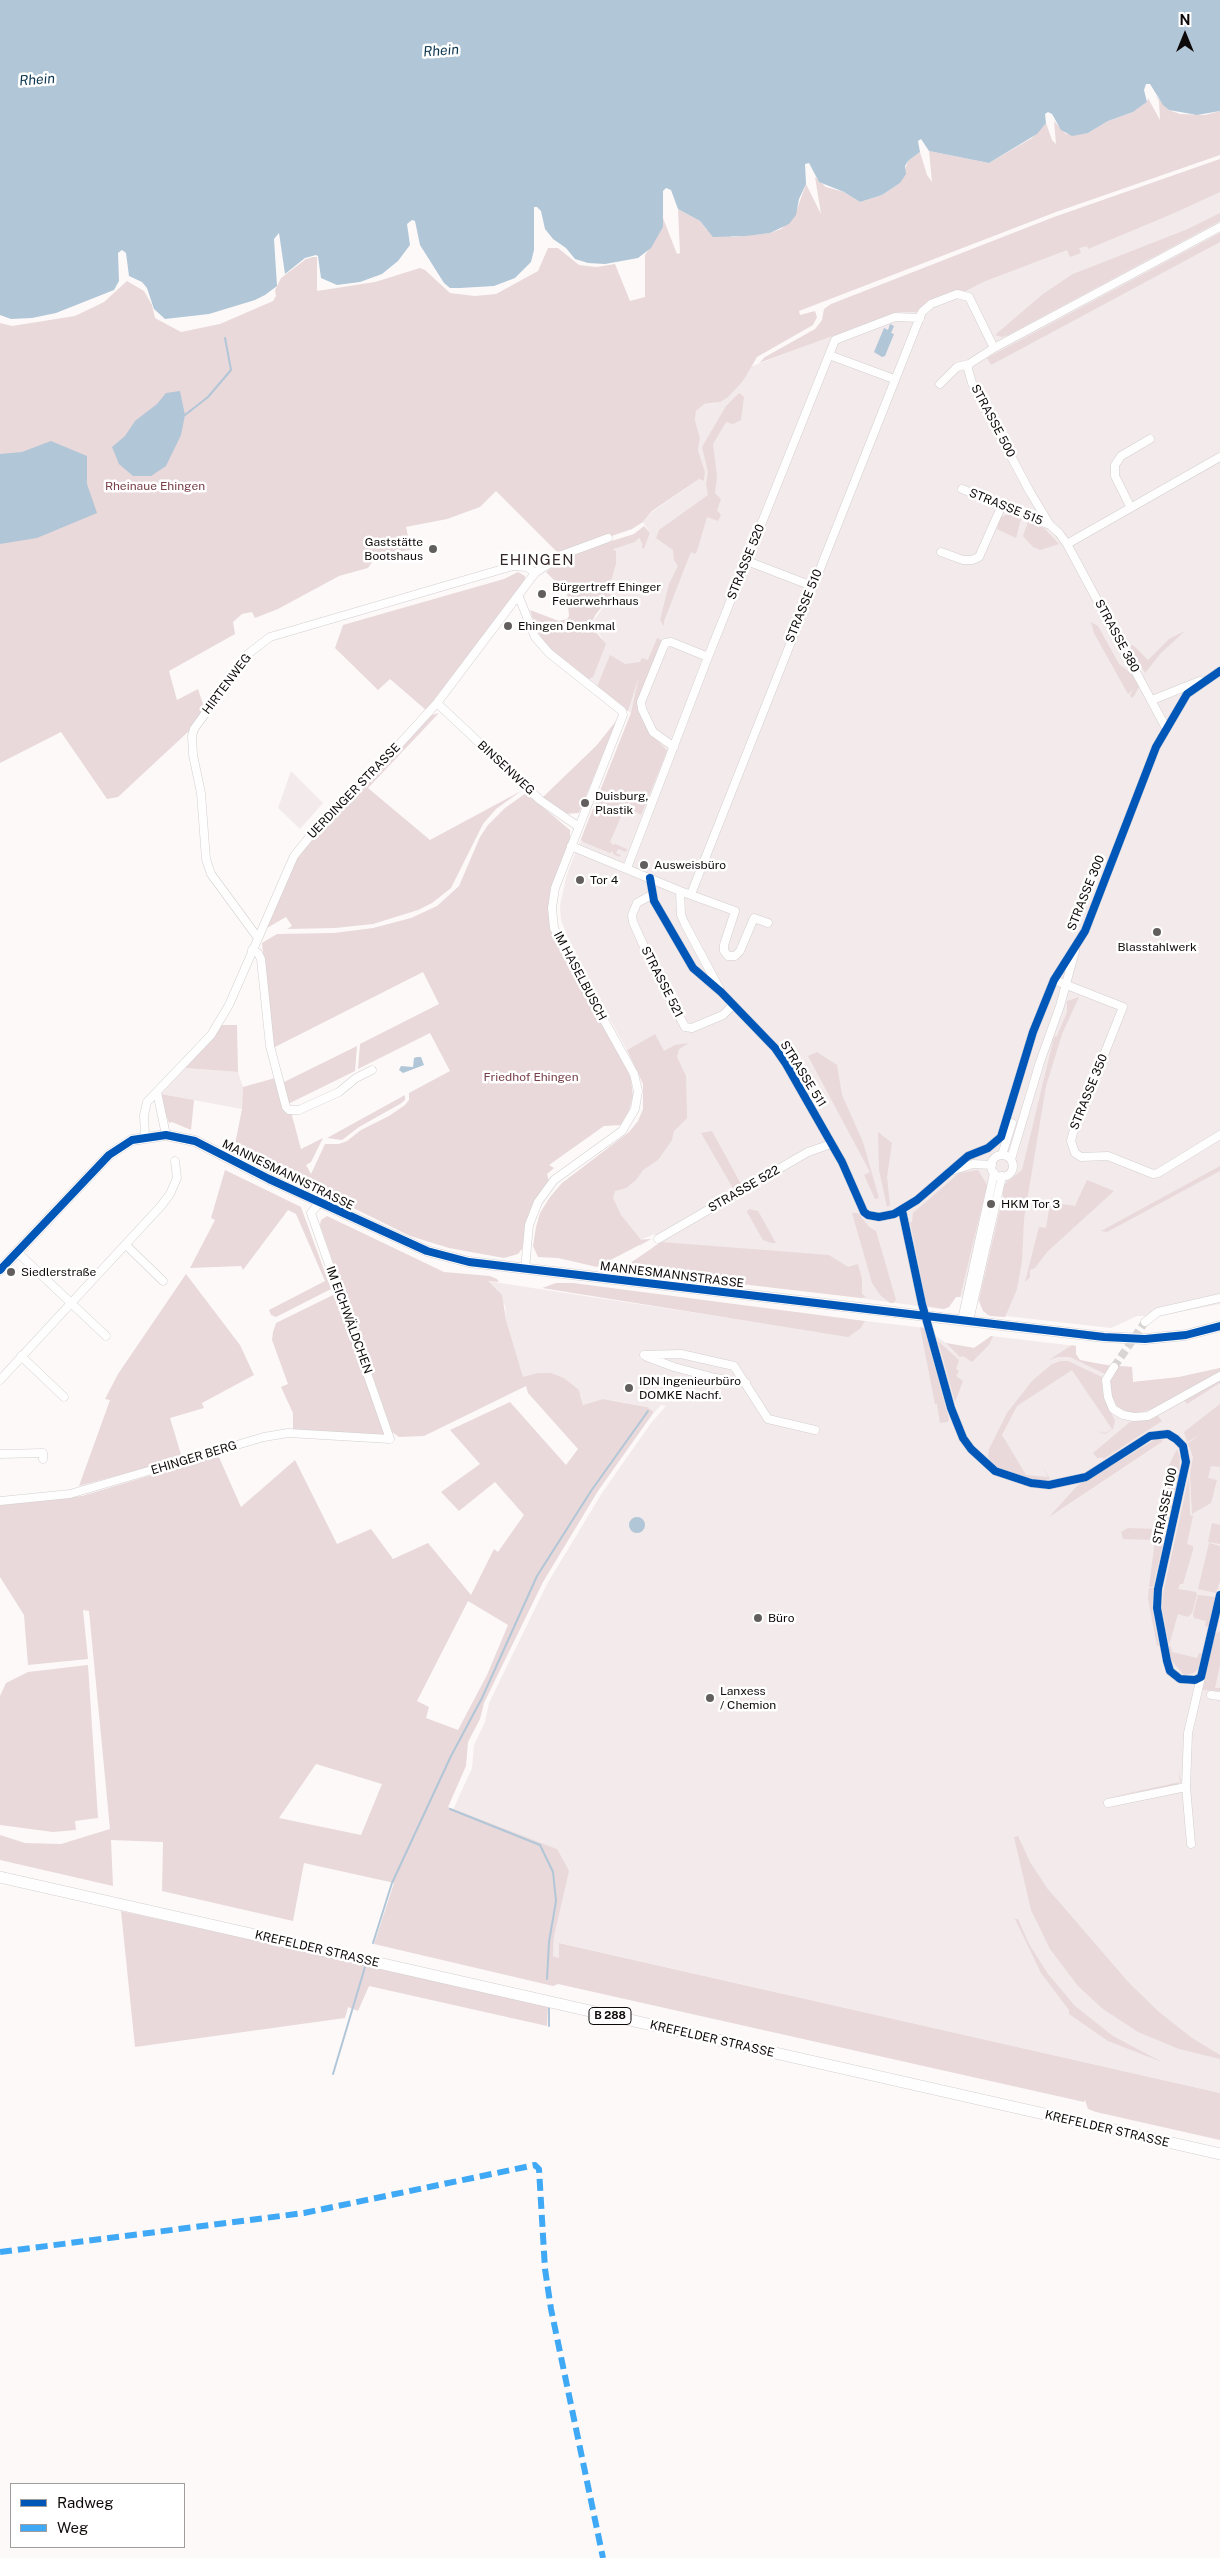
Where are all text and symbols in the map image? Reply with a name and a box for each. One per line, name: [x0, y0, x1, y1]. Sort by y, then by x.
north arrow: [1160, 10, 1210, 60]
text: N: [1180, 12, 1190, 28]
water label: Rhein: [423, 41, 459, 61]
water label: Rhein: [19, 70, 55, 90]
street label: STRASSE 500: [968, 382, 1018, 460]
park label: Rheinaue Ehingen: [105, 479, 205, 493]
street label: STRASSE 515: [967, 486, 1045, 528]
street label: STRASSE 520: [724, 522, 768, 602]
place label: Gaststätte Bootshaus: [364, 535, 423, 563]
marker: Gaststätte Bootshaus: [427, 543, 439, 555]
district label: EHINGEN: [499, 551, 575, 569]
street label: STRASSE 510: [783, 567, 825, 645]
place label: Bürgertreff Ehinger Feuerwehrhaus: [552, 580, 661, 608]
marker: Bürgertreff Ehinger Feuerwehrhaus: [536, 588, 548, 600]
street label: STRASSE 380: [1092, 597, 1142, 675]
place label: Ehingen Denkmal: [518, 619, 616, 633]
marker: Ehingen Denkmal: [502, 620, 514, 632]
street label: HIRTENWEG: [200, 651, 254, 717]
street label: BINSENWEG: [474, 738, 538, 798]
street label: UERDINGER STRASSE: [305, 740, 403, 842]
place label: Duisburg, Plastik: [595, 789, 648, 817]
marker: Duisburg, Plastik: [579, 797, 591, 809]
street label: STRASSE 300: [1064, 853, 1108, 933]
place label: Ausweisbüro: [654, 858, 726, 872]
marker: Ausweisbüro: [638, 859, 650, 871]
place label: Tor 4: [590, 873, 618, 887]
marker: Tor 4: [574, 874, 586, 886]
marker: Blasstahlwerk: [1151, 926, 1163, 938]
street label: IM HASELBUSCH: [550, 929, 610, 1023]
place label: Blasstahlwerk: [1117, 940, 1197, 954]
street label: STRASSE 521: [638, 944, 686, 1020]
street label: STRASSE 511: [777, 1038, 829, 1110]
street label: STRASSE 350: [1067, 1052, 1111, 1132]
park label: Friedhof Ehingen: [483, 1070, 579, 1084]
street label: MANNESMANNSTRASSE: [220, 1137, 356, 1213]
street label: STRASSE 522: [706, 1163, 782, 1215]
place label: HKM Tor 3: [1001, 1197, 1060, 1211]
marker: HKM Tor 3: [985, 1198, 997, 1210]
street label: MANNESMANNSTRASSE: [599, 1259, 745, 1291]
street label: IM EICHWÄLDCHEN: [323, 1264, 375, 1376]
place label: Siedlerstraße: [21, 1265, 96, 1279]
marker: Siedlerstraße: [5, 1266, 17, 1278]
place label: IDN Ingenieurbüro DOMKE Nachf.: [639, 1374, 741, 1402]
marker: IDN Ingenieurbüro DOMKE Nachf.: [623, 1382, 635, 1394]
street label: EHINGER BERG: [149, 1438, 239, 1478]
street label: STRASSE 100: [1150, 1467, 1180, 1545]
place label: Büro: [768, 1611, 794, 1625]
marker: Büro: [752, 1612, 764, 1624]
place label: Lanxess / Chemion: [720, 1684, 776, 1712]
marker: Lanxess / Chemion: [704, 1692, 716, 1704]
street label: KREFELDER STRASSE: [253, 1928, 381, 1970]
road number: B 288: [589, 2008, 631, 2024]
street label: KREFELDER STRASSE: [648, 2018, 776, 2060]
street label: KREFELDER STRASSE: [1043, 2108, 1171, 2150]
legend: [10, 2483, 185, 2548]
text: Radweg: [57, 2494, 114, 2511]
text: Weg: [57, 2519, 88, 2536]

